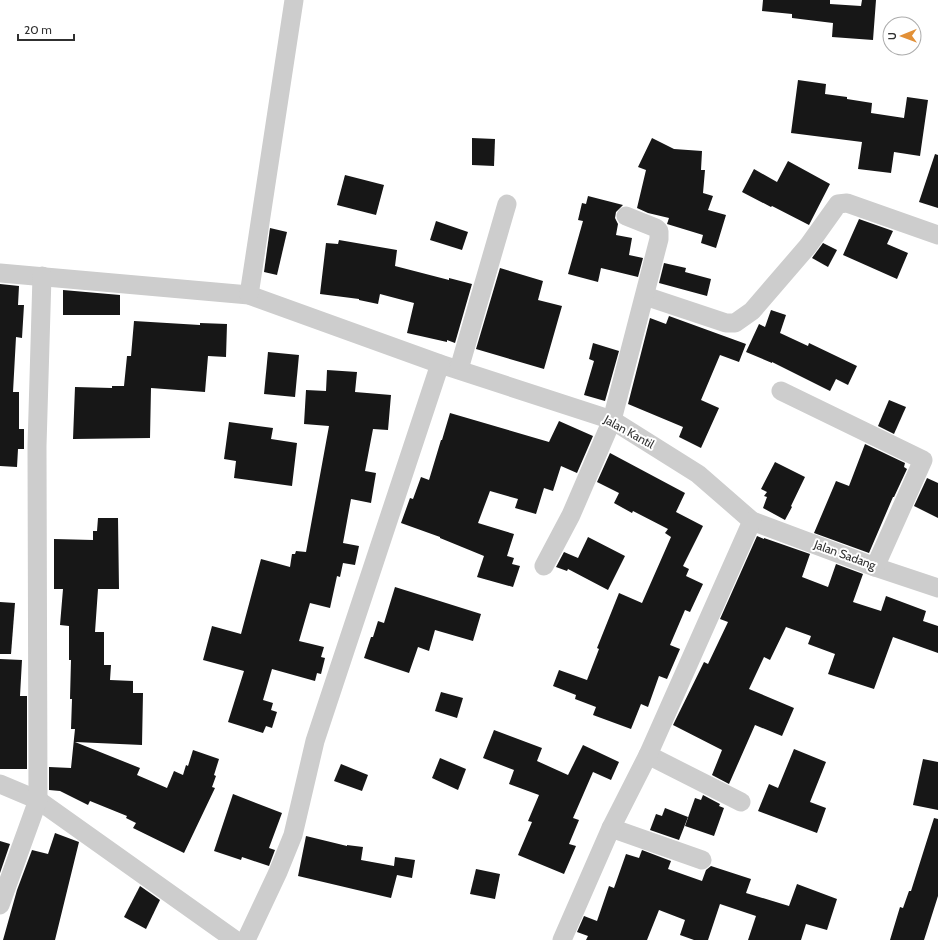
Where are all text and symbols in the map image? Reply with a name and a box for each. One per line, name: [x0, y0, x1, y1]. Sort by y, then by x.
scale bar: [18, 16, 74, 42]
north arrow: [882, 16, 922, 56]
text: 20 m: [24, 22, 52, 37]
text: U: [885, 32, 899, 40]
street label: Jalan Kantil: [601, 411, 657, 452]
street label: Jalan Sadang: [811, 536, 879, 573]

